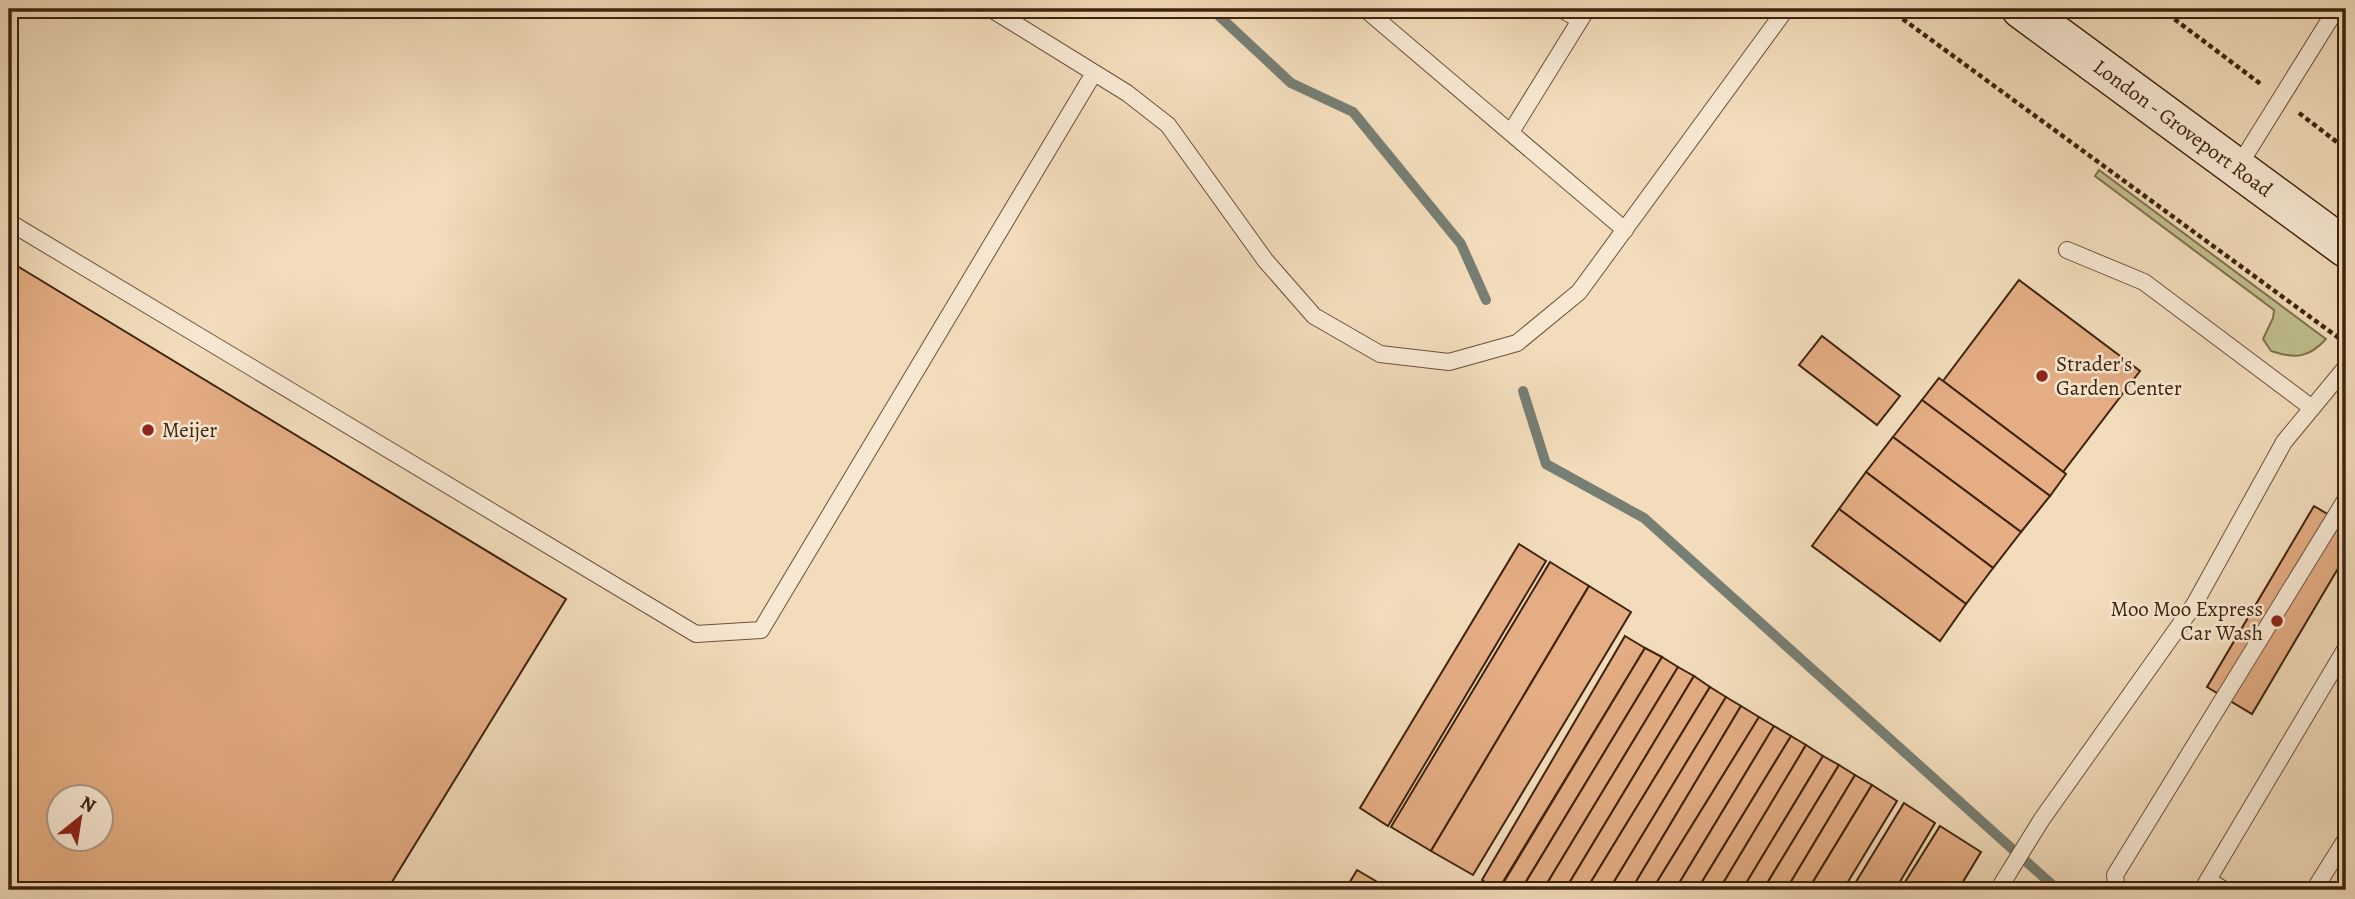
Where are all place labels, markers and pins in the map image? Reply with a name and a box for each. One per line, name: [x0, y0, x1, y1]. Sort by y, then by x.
place label: Strader's Garden Center: [2056, 350, 2182, 402]
marker: Strader's Garden Center: [2034, 368, 2050, 384]
place label: Meijer: [162, 416, 217, 444]
marker: Meijer: [140, 422, 156, 438]
place label: Moo Moo Express Car Wash: [2111, 595, 2263, 647]
marker: Moo Moo Express Car Wash: [2269, 613, 2285, 629]

